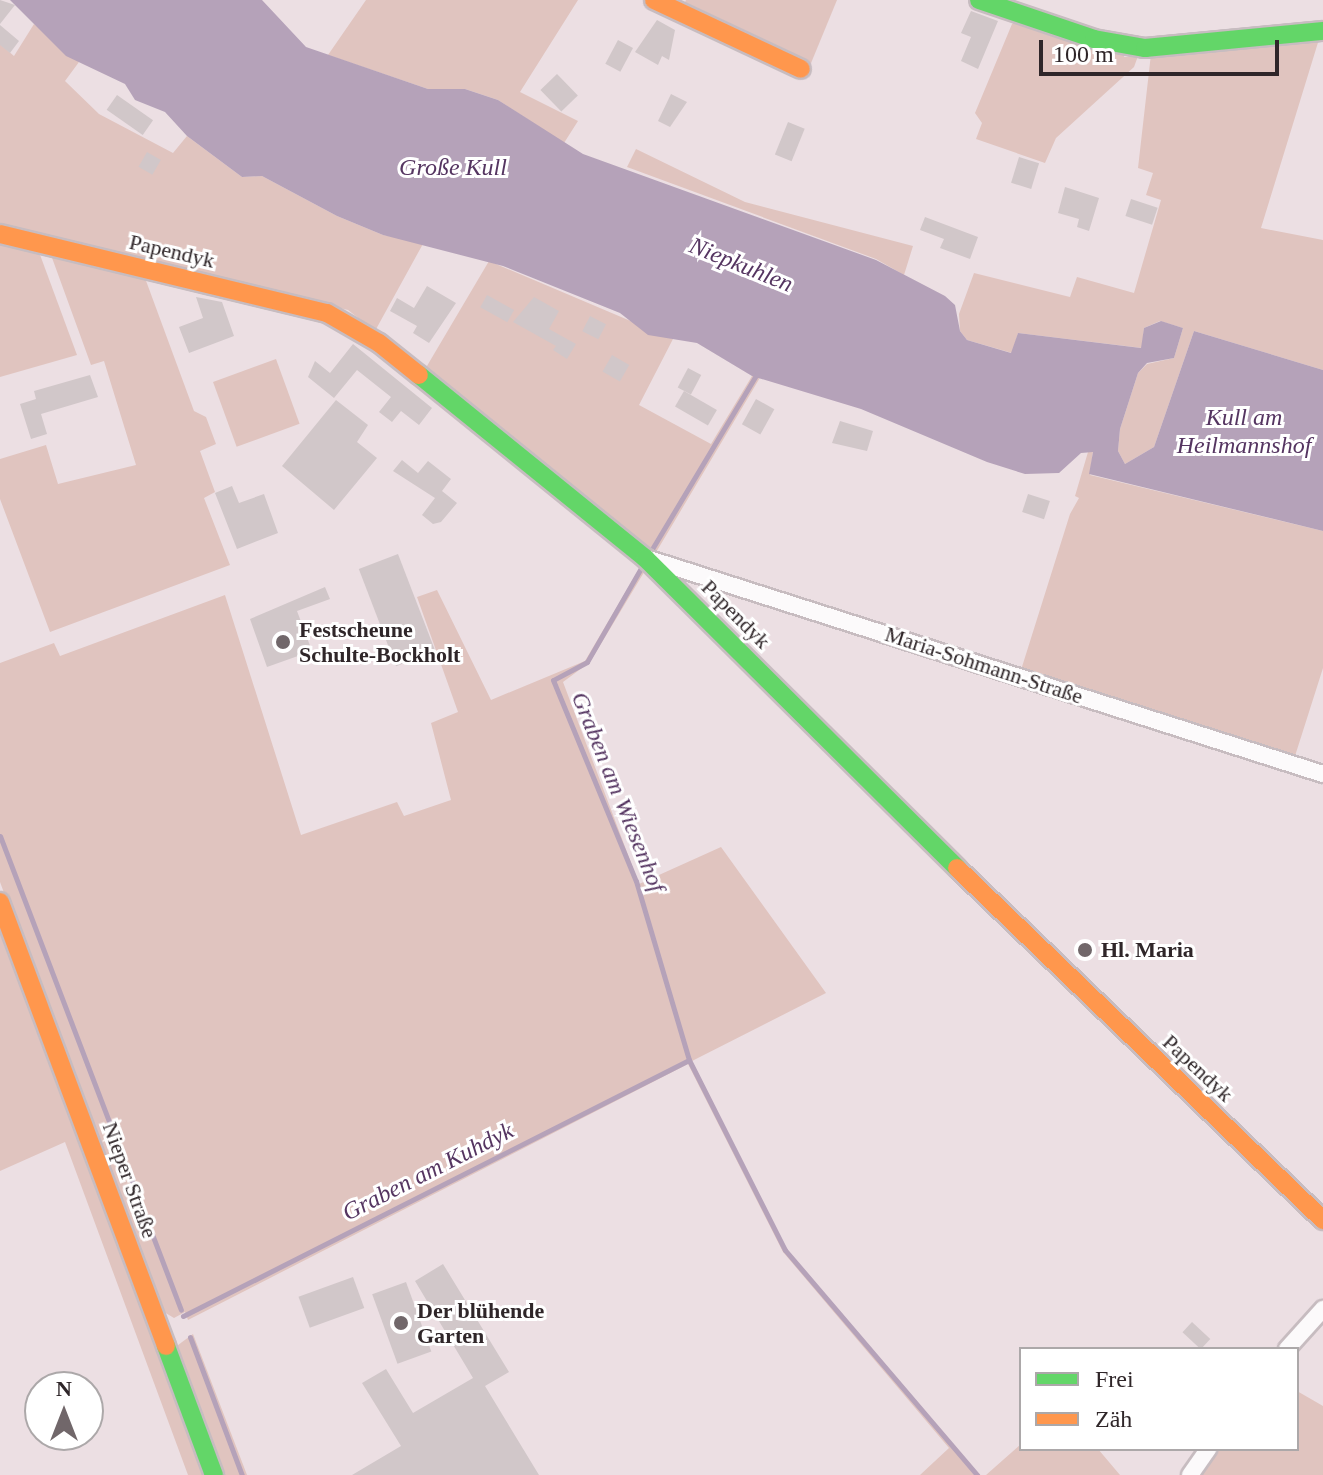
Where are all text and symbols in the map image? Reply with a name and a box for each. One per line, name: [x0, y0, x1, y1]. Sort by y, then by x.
scale bar: [1043, 24, 1283, 74]
text: 100 m: [1053, 41, 1114, 67]
water label: Große Kull: [399, 154, 507, 182]
street label: Papendyk: [127, 228, 217, 274]
water label: Niepkuhlen: [685, 231, 797, 299]
water label: Kull am Heilmannshof: [1177, 404, 1311, 460]
street label: Papendyk: [696, 574, 776, 654]
place label: Festscheune Schulte-Bockholt: [299, 616, 460, 668]
street label: Maria-Sohmann-Straße: [882, 621, 1086, 709]
marker: Festscheune Schulte-Bockholt: [274, 633, 292, 651]
water label: Graben am Wiesenhof: [565, 688, 671, 896]
place label: Hl. Maria: [1101, 937, 1194, 963]
marker: Hl. Maria: [1076, 941, 1094, 959]
street label: Papendyk: [1157, 1029, 1239, 1107]
water label: Graben am Kuhdyk: [338, 1117, 518, 1227]
street label: Nieper Straße: [97, 1118, 163, 1242]
place label: Der blühende Garten: [417, 1297, 545, 1348]
marker: Der blühende Garten: [392, 1314, 410, 1332]
legend: [1019, 1347, 1299, 1451]
text: Frei: [1095, 1366, 1134, 1392]
north arrow: [24, 1371, 104, 1451]
text: N: [56, 1376, 72, 1401]
text: Zäh: [1095, 1406, 1132, 1432]

